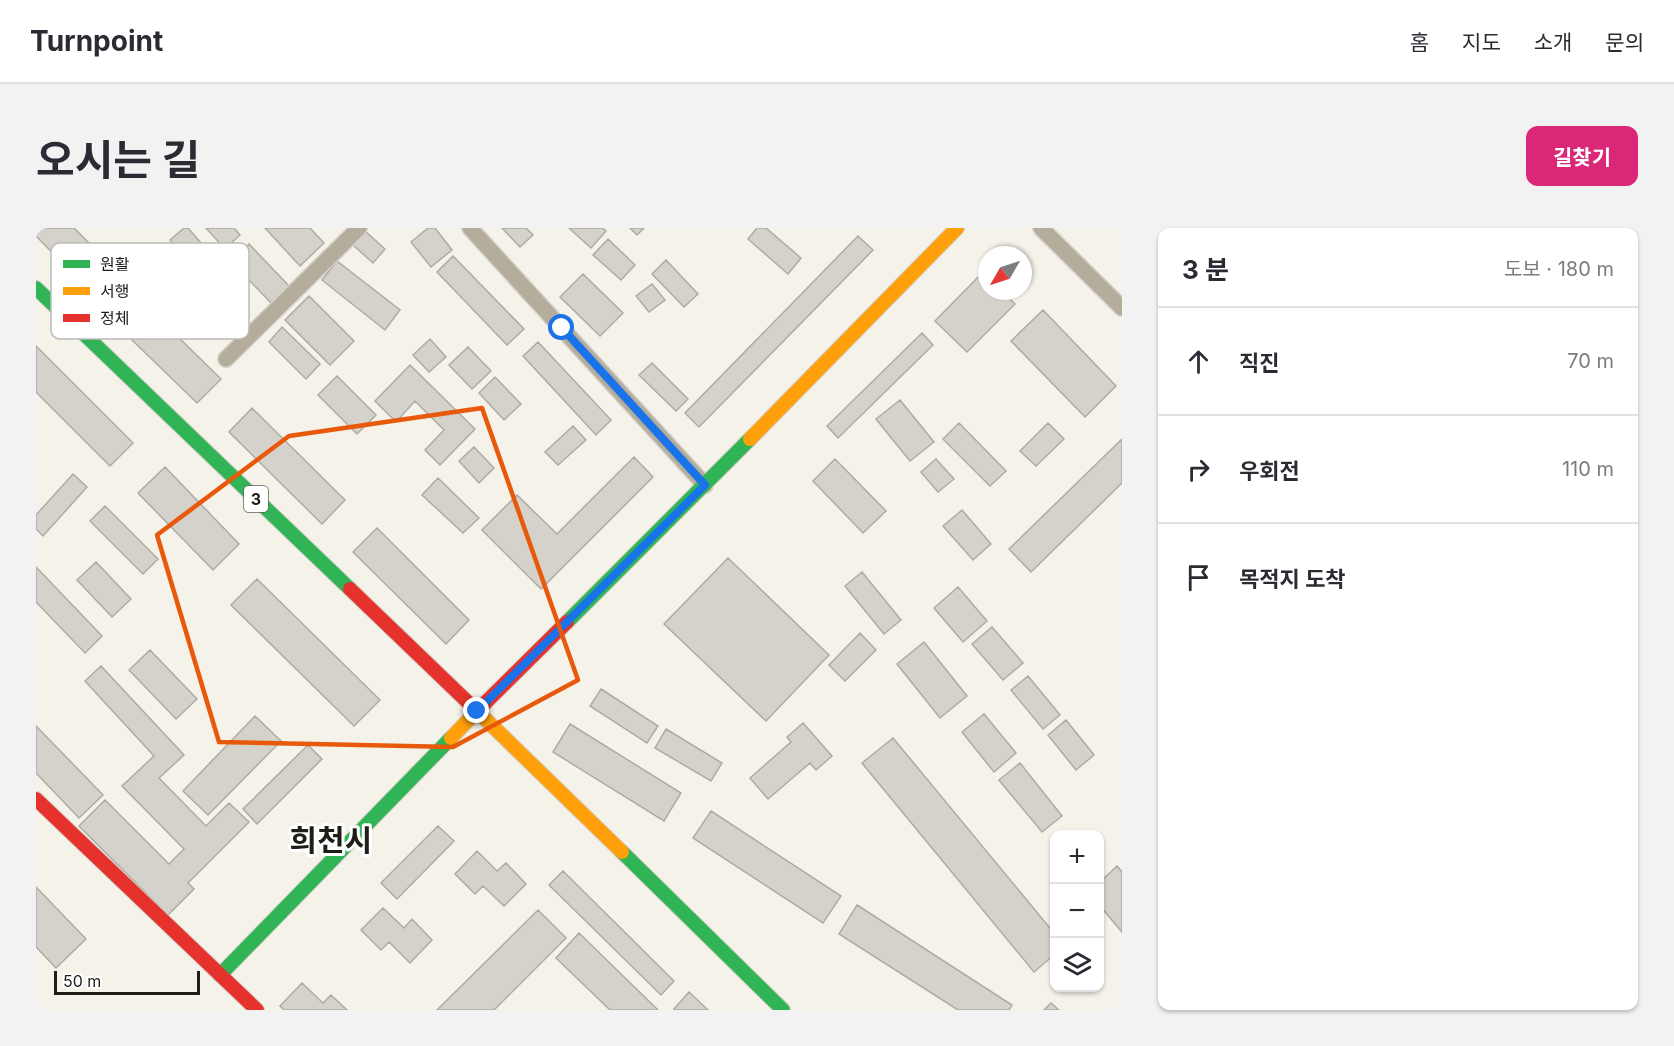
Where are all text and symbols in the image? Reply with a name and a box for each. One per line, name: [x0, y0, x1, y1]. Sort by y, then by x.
text: Turnpoint: [30, 24, 163, 58]
text: 홈: [1410, 30, 1429, 55]
text: 지도: [1462, 30, 1501, 55]
text: 소개: [1534, 30, 1572, 55]
text: 문의: [1605, 30, 1644, 55]
button: 길찾기: [1526, 126, 1638, 186]
text: 오시는 길: [36, 134, 201, 185]
legend: [51, 243, 249, 339]
north arrow: [978, 246, 1032, 300]
text: 원활: [100, 254, 130, 274]
text: 3 분: [1182, 254, 1229, 285]
text: 도보 · 180 m: [1504, 257, 1614, 281]
text: 서행: [100, 281, 129, 301]
text: 정체: [100, 308, 129, 328]
route start: [548, 314, 574, 340]
icon: ahead: [1182, 345, 1215, 378]
text: 70 m: [1567, 349, 1614, 373]
text: 직진: [1239, 350, 1279, 376]
icon: right: [1182, 453, 1215, 486]
text: 110 m: [1562, 457, 1614, 481]
text: 우회전: [1239, 458, 1300, 484]
road number: 3: [244, 486, 268, 512]
icon: arrive: [1182, 561, 1215, 594]
text: 목적지 도착: [1239, 566, 1345, 592]
route end: [463, 697, 489, 723]
district label: 희천시: [290, 822, 372, 858]
map controls: [1050, 830, 1104, 992]
button: +: [1050, 830, 1104, 884]
button: −: [1050, 884, 1104, 938]
button: layers: [1050, 938, 1104, 992]
scale bar: [54, 968, 200, 996]
text: 50 m: [63, 971, 101, 991]

